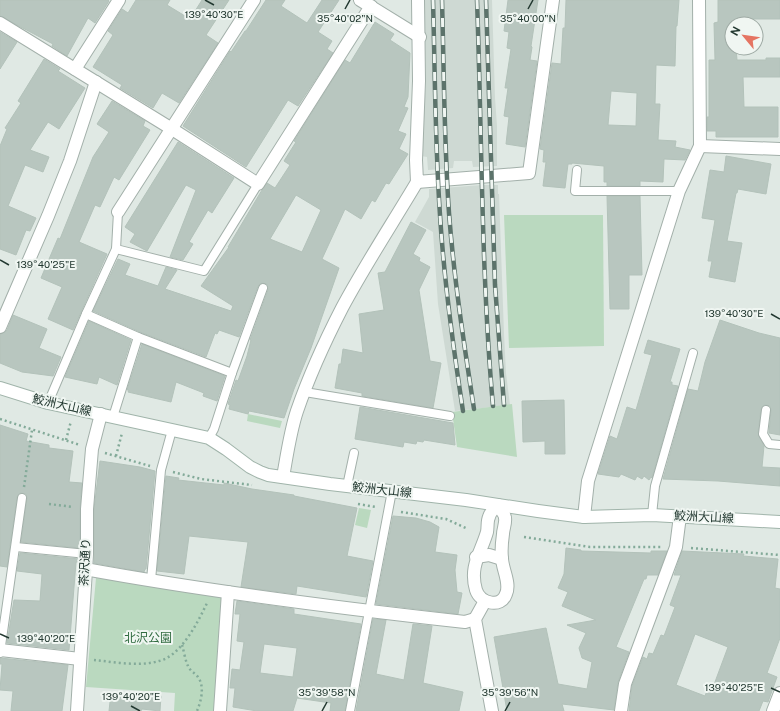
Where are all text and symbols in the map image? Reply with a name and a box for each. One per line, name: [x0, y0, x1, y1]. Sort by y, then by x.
text: 139°40'30"E: [185, 8, 243, 20]
text: 35°40'02"N: [317, 12, 373, 24]
text: 35°40'00"N: [500, 12, 556, 24]
north arrow: [724, 16, 764, 56]
text: N: [728, 24, 743, 38]
text: 139°40'25"E: [17, 258, 75, 270]
text: 139°40'30"E: [705, 307, 763, 319]
street label: 鮫洲大山線: [31, 391, 93, 419]
street label: 鮫洲大山線: [351, 480, 413, 500]
street label: 鮫洲大山線: [674, 508, 734, 526]
street label: 茶沢通り: [77, 538, 93, 586]
park label: 北沢公園: [124, 631, 172, 645]
text: 139°40'20"E: [17, 632, 75, 644]
text: 139°40'25"E: [705, 681, 763, 693]
text: 35°39'58"N: [299, 686, 355, 698]
text: 35°39'56"N: [482, 686, 538, 698]
text: 139°40'20"E: [102, 690, 160, 702]

